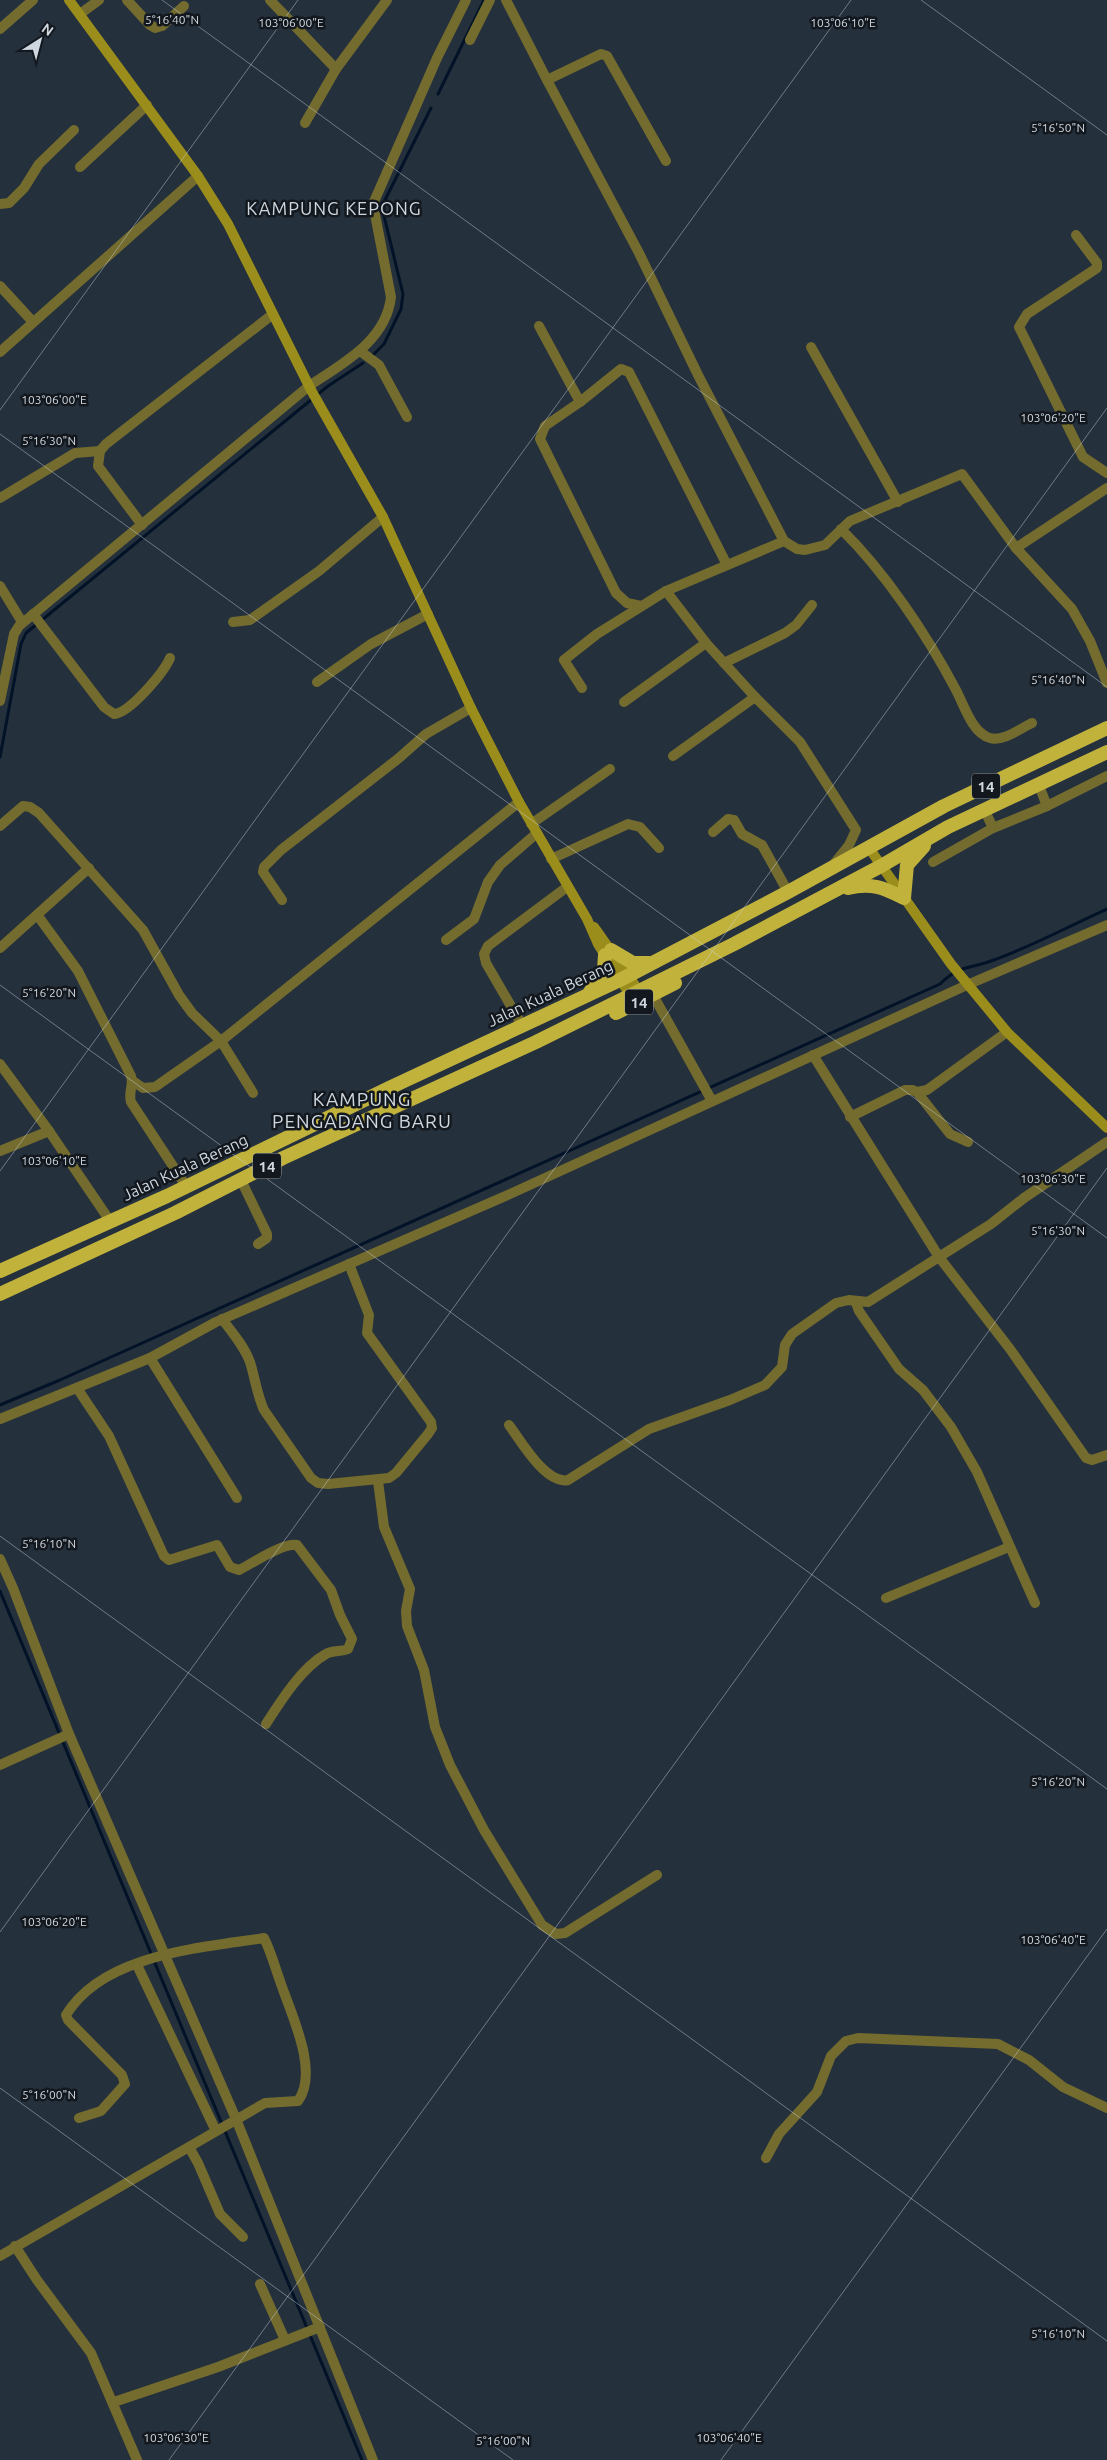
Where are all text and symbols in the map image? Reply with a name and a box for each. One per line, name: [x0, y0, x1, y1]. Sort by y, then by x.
text: 5°16'40"N: [145, 13, 199, 26]
north arrow: [15, 15, 65, 65]
text: 103°06'00"E: [258, 16, 324, 29]
text: 103°06'10"E: [810, 16, 876, 29]
text: N: [39, 20, 57, 39]
text: 5°16'50"N: [1031, 121, 1085, 134]
district label: KAMPUNG KEPONG: [246, 198, 422, 218]
text: 103°06'00"E: [21, 393, 87, 406]
text: 103°06'20"E: [1020, 411, 1086, 424]
text: 5°16'30"N: [22, 434, 76, 447]
text: 5°16'40"N: [1031, 673, 1085, 686]
road number: 14: [972, 774, 1000, 798]
street label: Jalan Kuala Berang: [485, 956, 615, 1030]
text: 5°16'20"N: [22, 986, 76, 999]
road number: 14: [625, 990, 653, 1014]
district label: KAMPUNG PENGADANG BARU: [272, 1088, 452, 1132]
street label: Jalan Kuala Berang: [120, 1130, 250, 1204]
text: 103°06'10"E: [21, 1154, 87, 1167]
road number: 14: [253, 1154, 281, 1178]
text: 103°06'30"E: [1020, 1172, 1086, 1185]
text: 5°16'30"N: [1031, 1224, 1085, 1237]
text: 5°16'10"N: [22, 1537, 76, 1550]
text: 5°16'20"N: [1031, 1775, 1085, 1788]
text: 103°06'20"E: [21, 1915, 87, 1928]
text: 103°06'40"E: [1020, 1933, 1086, 1946]
text: 5°16'00"N: [22, 2088, 76, 2101]
text: 5°16'10"N: [1031, 2327, 1085, 2340]
text: 103°06'30"E: [143, 2431, 209, 2444]
text: 103°06'40"E: [696, 2431, 762, 2444]
text: 5°16'00"N: [476, 2434, 530, 2447]

